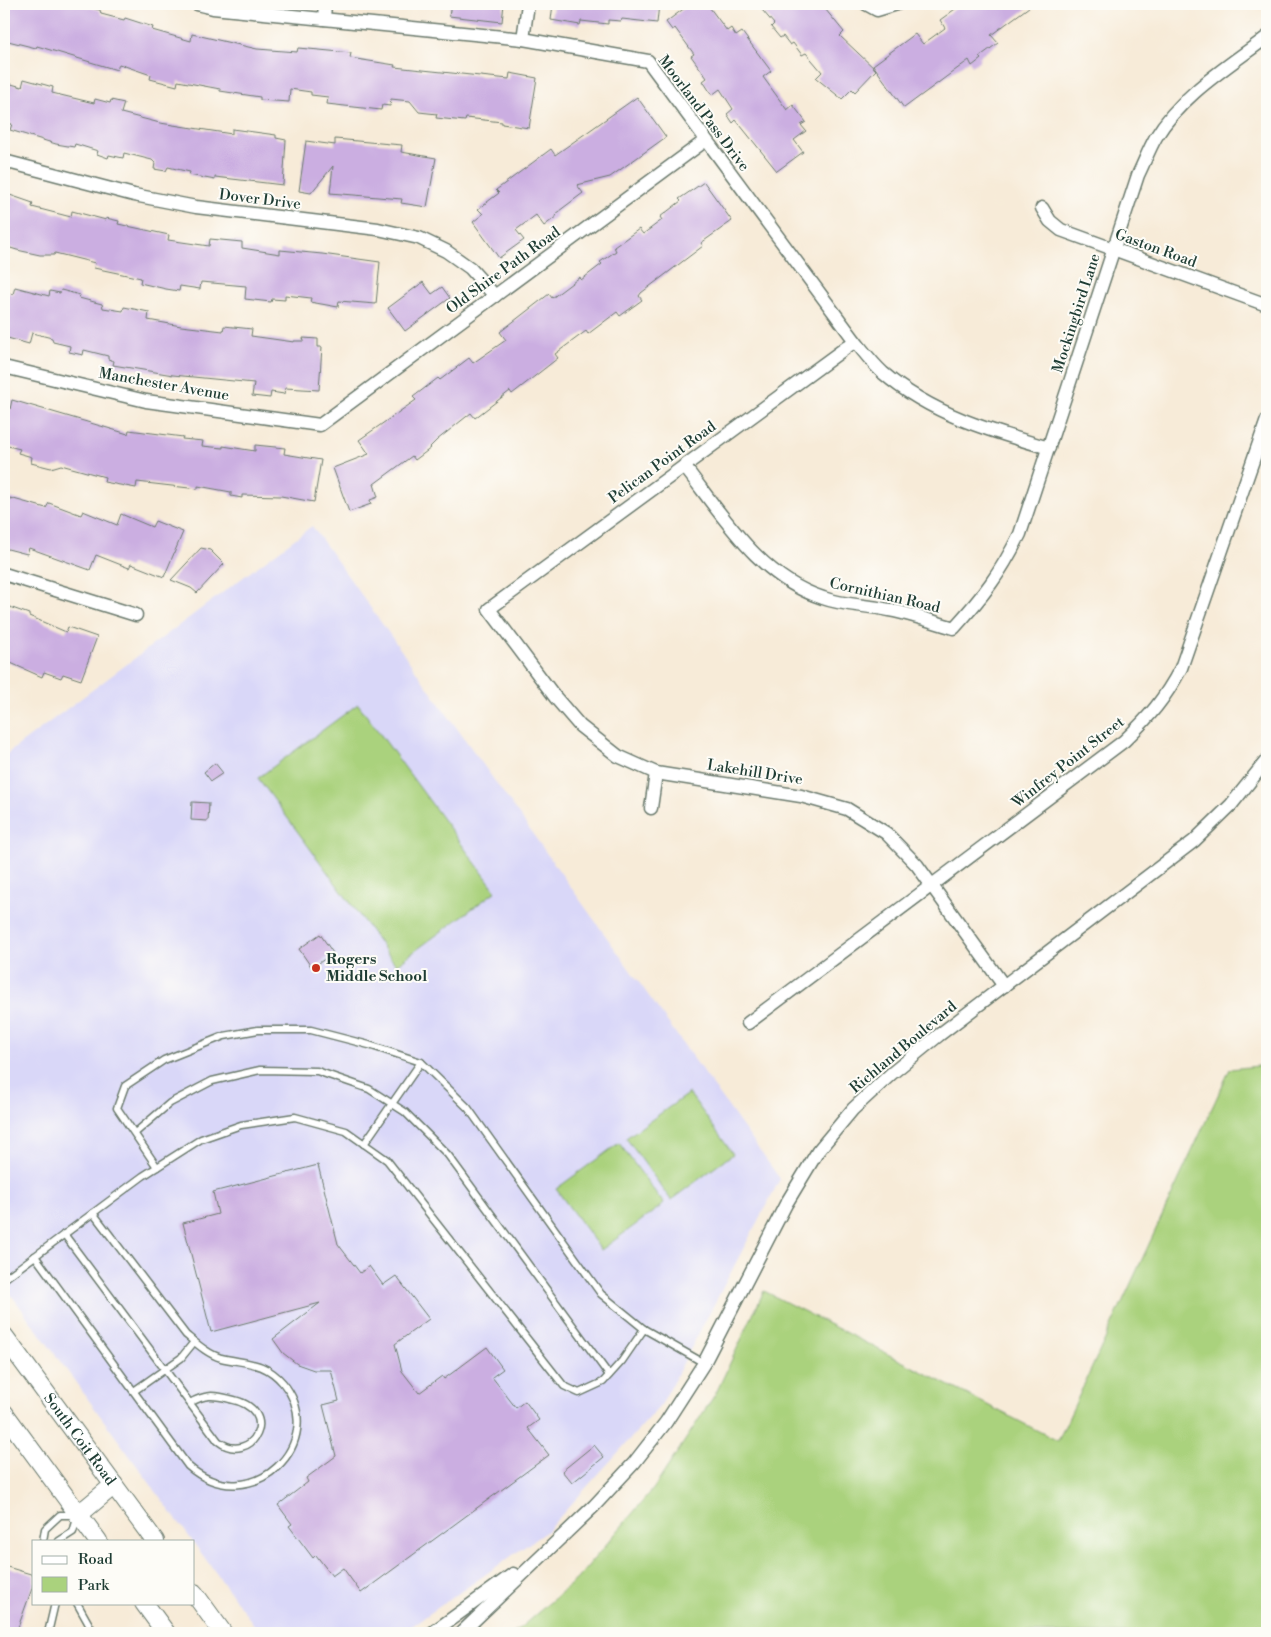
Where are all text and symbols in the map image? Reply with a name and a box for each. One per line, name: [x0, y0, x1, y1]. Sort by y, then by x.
street label: Moorland Pass Drive: [654, 52, 753, 175]
street label: Dover Drive: [218, 185, 302, 214]
street label: Old Shire Path Road: [442, 222, 565, 318]
street label: Gaston Road: [1112, 225, 1200, 272]
street label: Mockingbird Lane: [1048, 251, 1105, 375]
street label: Manchester Avenue: [97, 364, 231, 405]
street label: Pelican Point Road: [605, 417, 720, 508]
street label: Cornithian Road: [828, 574, 943, 618]
street label: Winfrey Point Street: [1008, 712, 1129, 813]
street label: Lakehill Drive: [706, 756, 804, 789]
place label: Rogers Middle School: [326, 950, 427, 986]
marker: Rogers Middle School: [310, 962, 322, 974]
street label: Richland Boulevard: [846, 997, 961, 1098]
street label: South Coit Road: [39, 1389, 120, 1490]
legend: [32, 1540, 195, 1604]
text: Road: [78, 1550, 113, 1569]
text: Park: [78, 1576, 110, 1595]

